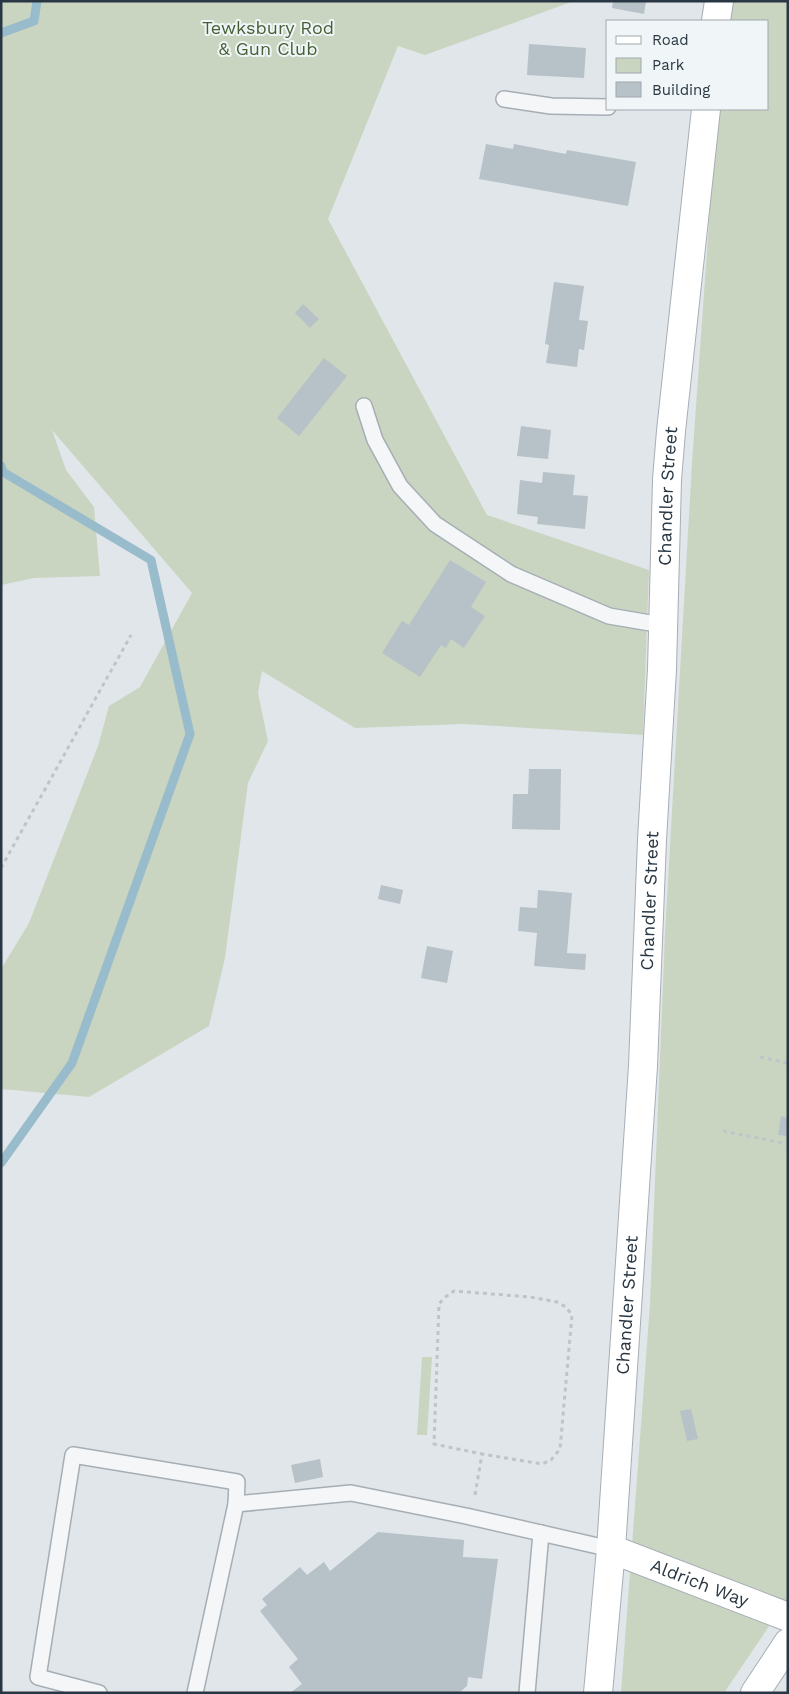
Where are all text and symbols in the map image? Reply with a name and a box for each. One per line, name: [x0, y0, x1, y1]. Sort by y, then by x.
park label: Tewksbury Rod & Gun Club: [202, 17, 334, 59]
legend: [606, 20, 769, 110]
text: Road: [652, 31, 689, 49]
text: Park: [652, 56, 685, 74]
text: Building: [652, 81, 710, 99]
street label: Chandler Street: [654, 425, 681, 566]
street label: Chandler Street: [636, 830, 663, 971]
street label: Chandler Street: [612, 1234, 642, 1375]
street label: Aldrich Way: [648, 1554, 753, 1611]

